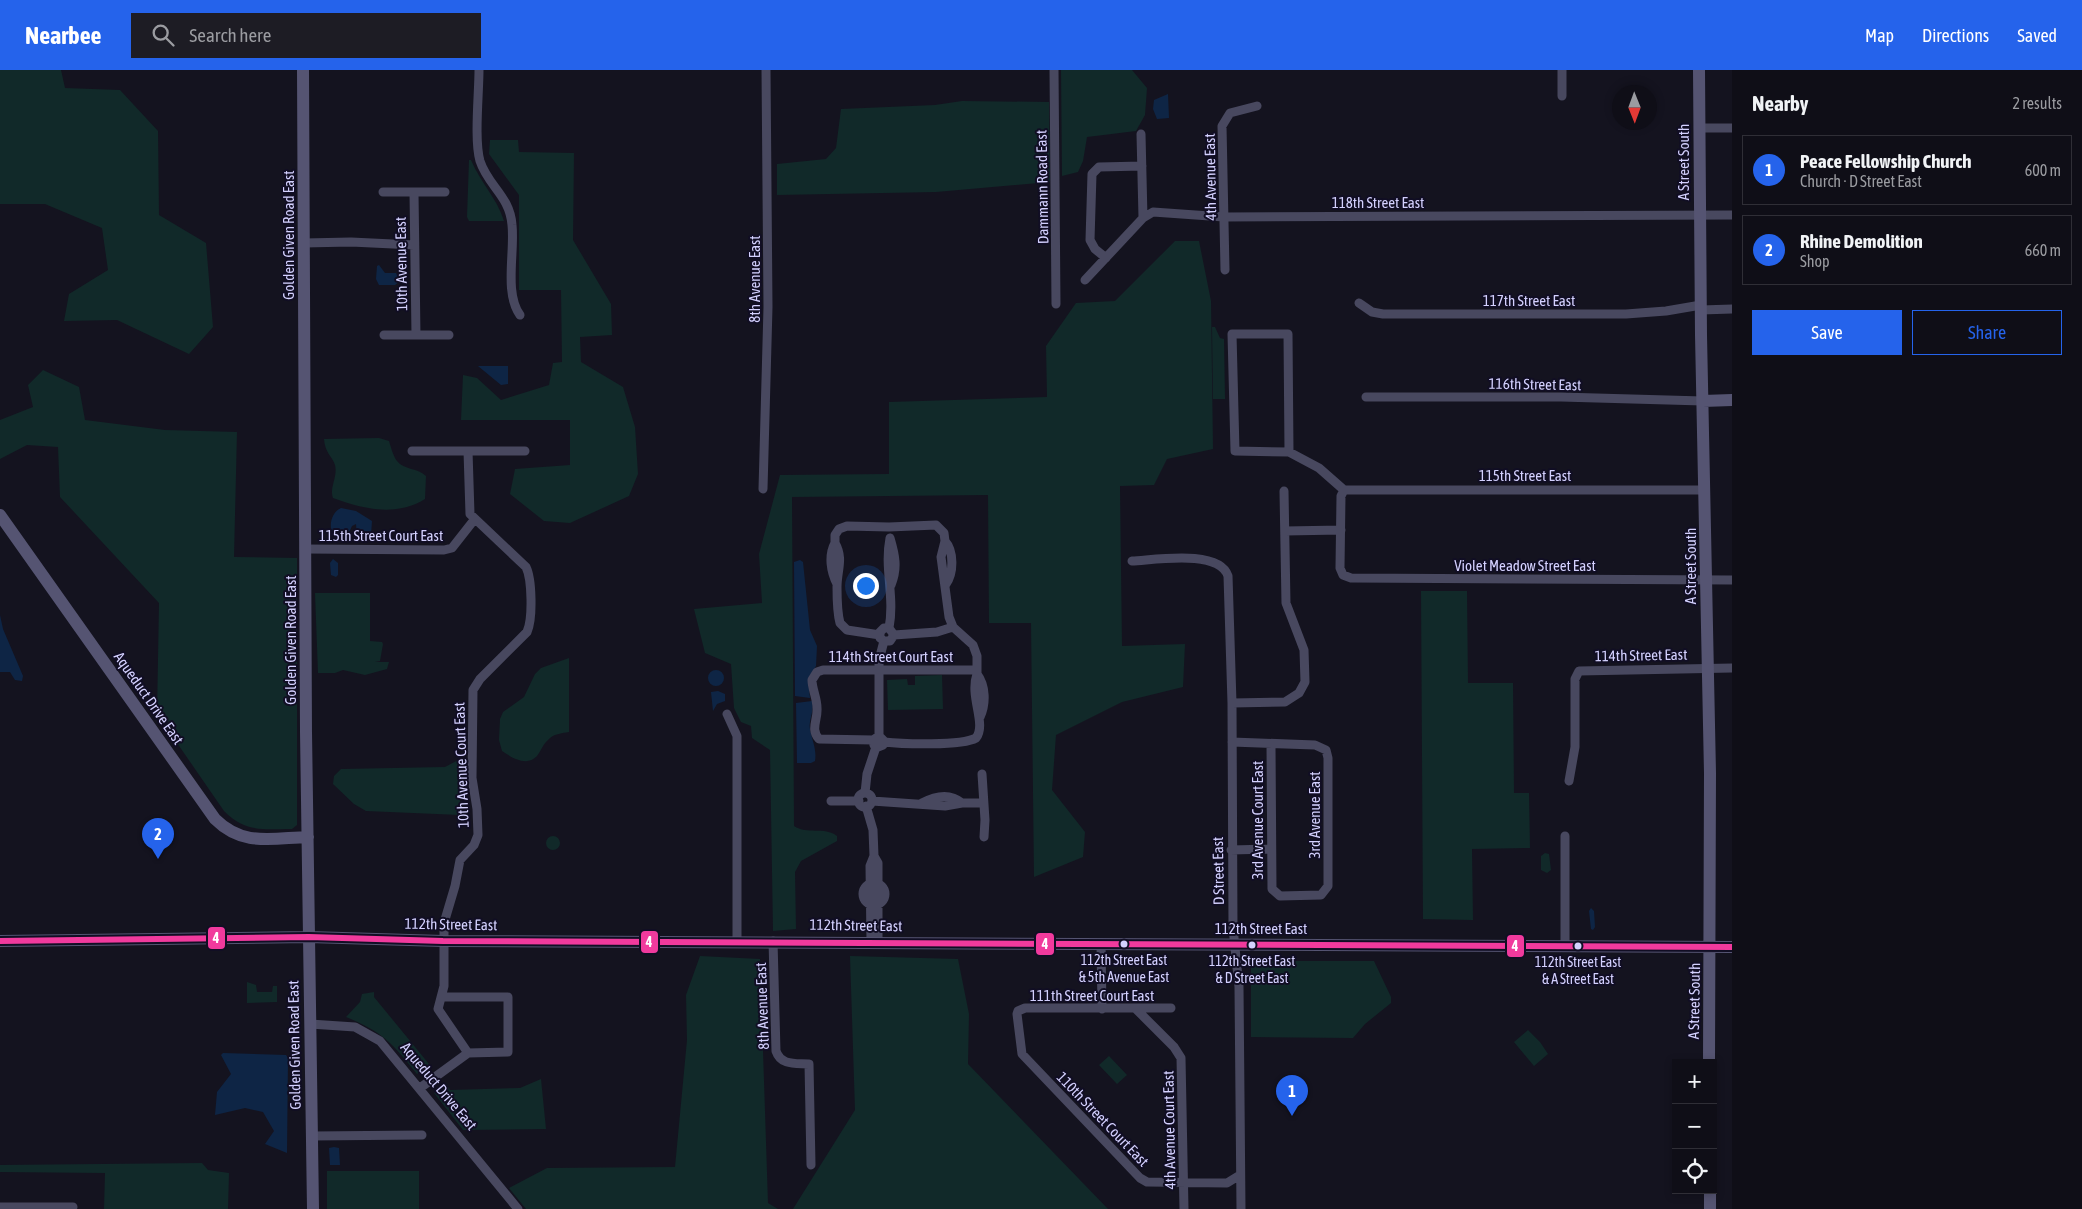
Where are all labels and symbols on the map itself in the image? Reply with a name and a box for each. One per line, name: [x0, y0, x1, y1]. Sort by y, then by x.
north arrow: [1612, 85, 1657, 130]
street label: A Street South: [1675, 124, 1692, 200]
street label: Dammann Road East: [1033, 130, 1051, 244]
street label: 4th Avenue East: [1201, 133, 1219, 221]
street label: Golden Given Road East: [280, 170, 297, 300]
street label: 118th Street East: [1332, 194, 1424, 211]
street label: 10th Avenue East: [392, 217, 410, 311]
street label: 8th Avenue East: [746, 235, 763, 323]
street label: 117th Street East: [1483, 292, 1575, 309]
street label: 116th Street East: [1488, 375, 1582, 393]
street label: 115th Street East: [1479, 467, 1571, 484]
street label: 115th Street Court East: [319, 527, 443, 544]
street label: A Street South: [1682, 528, 1699, 604]
street label: Violet Meadow Street East: [1454, 557, 1596, 574]
your location: [853, 573, 879, 599]
street label: Golden Given Road East: [282, 575, 299, 705]
street label: 114th Street East: [1594, 646, 1688, 664]
street label: 114th Street Court East: [829, 648, 953, 665]
street label: Aqueduct Drive East: [111, 649, 187, 747]
street label: 10th Avenue Court East: [450, 702, 472, 828]
street label: 3rd Avenue Court East: [1249, 761, 1266, 879]
street label: 3rd Avenue East: [1306, 771, 1323, 859]
pin: 2: [142, 818, 174, 859]
street label: D Street East: [1209, 837, 1227, 905]
street label: 112th Street East: [404, 915, 498, 933]
street label: 112th Street East: [809, 916, 903, 934]
street label: 112th Street East: [1215, 920, 1307, 937]
line badge: 4: [207, 926, 226, 950]
text: 4: [212, 930, 220, 946]
line badge: 4: [640, 930, 659, 954]
line badge: 4: [1035, 932, 1055, 956]
text: 4: [645, 934, 653, 950]
line badge: 4: [1506, 934, 1525, 958]
text: 4: [1041, 936, 1049, 952]
text: 4: [1511, 938, 1519, 954]
marker: 112th Street East & 5th Avenue East: [1119, 939, 1129, 949]
marker: 112th Street East & D Street East: [1247, 940, 1257, 950]
marker: 112th Street East & A Street East: [1573, 941, 1583, 951]
place label: 112th Street East & 5th Avenue East: [1079, 952, 1169, 985]
place label: 112th Street East & D Street East: [1209, 953, 1295, 986]
place label: 112th Street East & A Street East: [1535, 954, 1621, 987]
street label: 8th Avenue East: [752, 962, 772, 1050]
street label: A Street South: [1685, 963, 1703, 1039]
street label: Golden Given Road East: [284, 980, 304, 1110]
street label: 111th Street Court East: [1030, 987, 1154, 1004]
street label: Aqueduct Drive East: [397, 1039, 481, 1133]
street label: 110th Street Court East: [1054, 1068, 1152, 1170]
street label: 4th Avenue Court East: [1159, 1070, 1179, 1190]
pin: 1: [1276, 1075, 1308, 1116]

